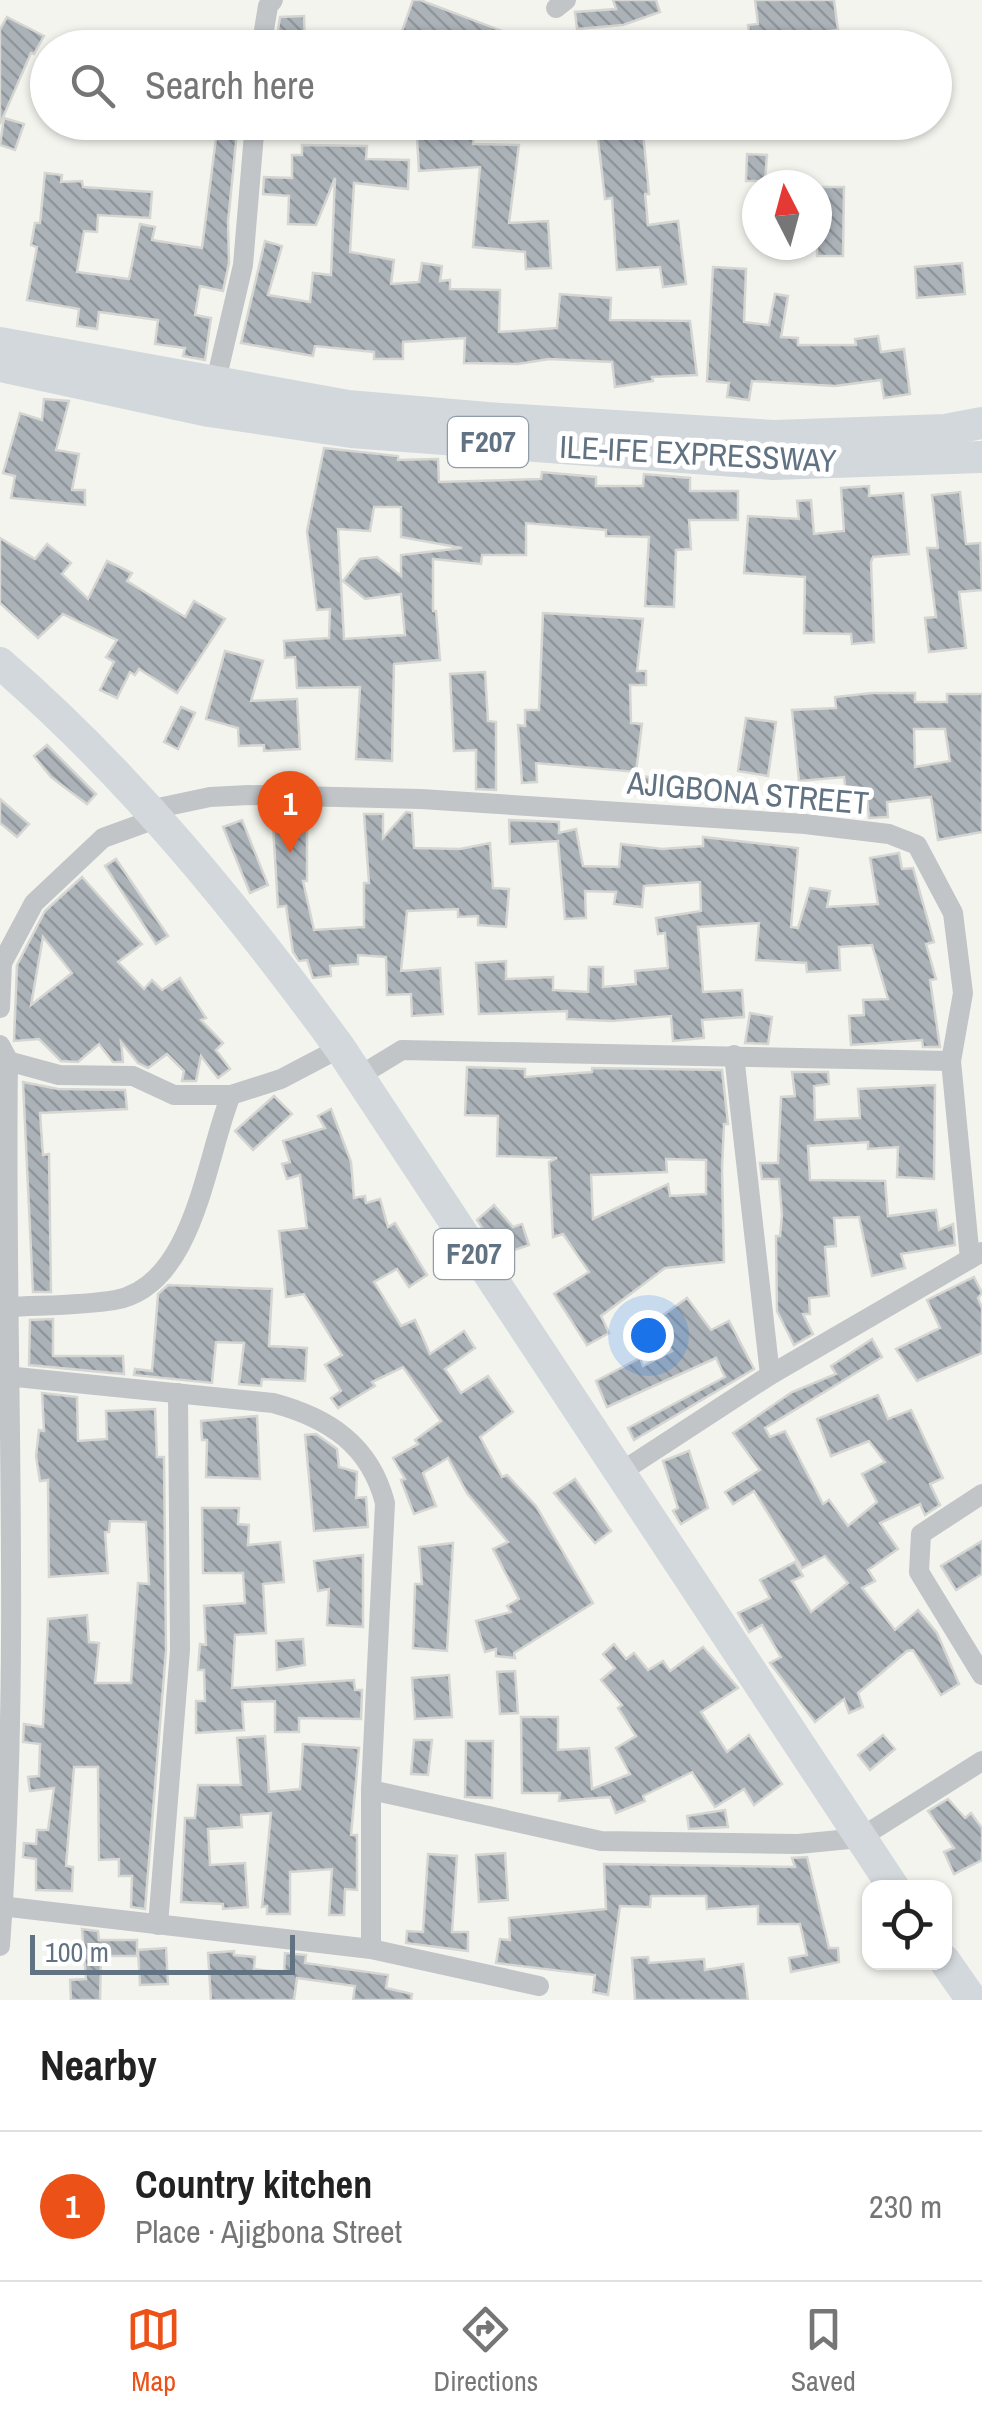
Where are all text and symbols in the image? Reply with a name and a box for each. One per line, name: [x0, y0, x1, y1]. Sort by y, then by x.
search box: [30, 30, 952, 140]
icon: search: [65, 58, 120, 113]
text: Search here: [145, 60, 315, 111]
north arrow: [742, 170, 832, 260]
road number: F207: [448, 417, 528, 467]
street label: ILE-IFE EXPRESSWAY: [559, 425, 838, 482]
street label: AJIGBONA STREET: [625, 760, 871, 824]
pin: 1: [258, 770, 322, 853]
road number: F207: [434, 1229, 514, 1279]
your location: [623, 1310, 674, 1361]
map controls: [862, 1880, 952, 1970]
button: locate: [862, 1880, 952, 1970]
scale bar: [30, 1930, 295, 1974]
text: 100 m: [45, 1933, 109, 1971]
text: Nearby: [40, 2037, 157, 2093]
text: Country kitchen: [135, 2159, 372, 2210]
text: 1: [65, 2185, 80, 2228]
text: 230 m: [869, 2185, 942, 2228]
text: Place · Ajigbona Street: [135, 2210, 402, 2253]
tab: Map: [126, 2302, 181, 2400]
tab: Directions: [434, 2302, 538, 2400]
tab: Saved: [791, 2302, 856, 2400]

